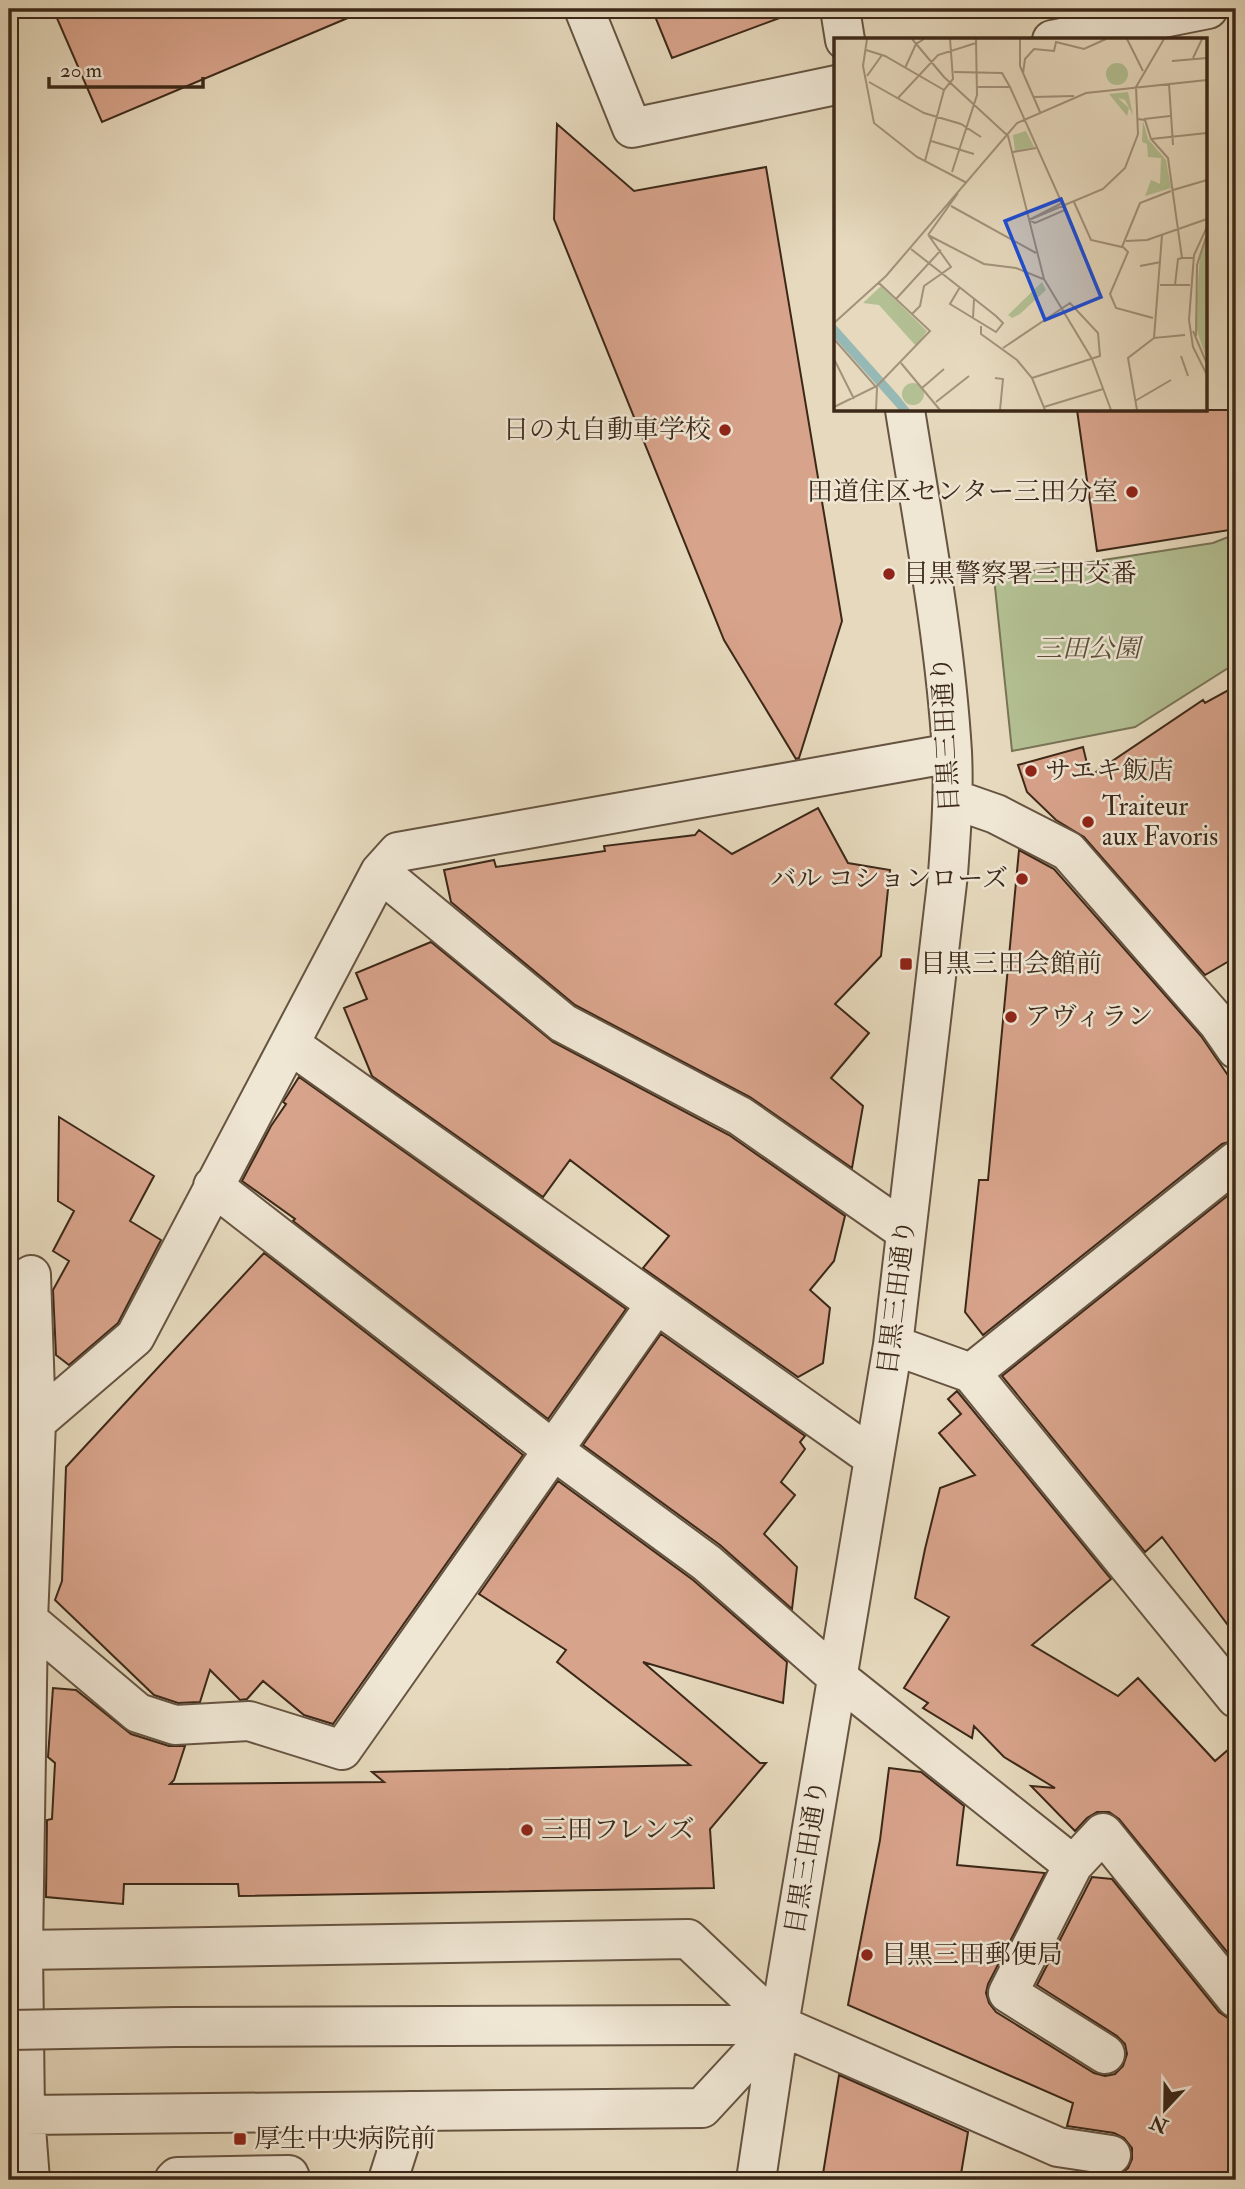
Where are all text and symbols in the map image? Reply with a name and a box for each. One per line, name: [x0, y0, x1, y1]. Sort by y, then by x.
inset map: [834, 38, 1206, 411]
scale bar: [49, 46, 203, 90]
text: 20 m: [60, 57, 102, 84]
place label: 日の丸自動車学校: [503, 414, 711, 446]
marker: 日の丸自動車学校: [717, 422, 733, 438]
place label: 田道住区センター三田分室: [807, 476, 1118, 508]
marker: 田道住区センター三田分室: [1124, 484, 1140, 500]
place label: 目黒警察署三田交番: [903, 558, 1137, 590]
marker: 目黒警察署三田交番: [881, 566, 897, 582]
park label: 三田公園: [1036, 633, 1144, 665]
street label: 目黒三田通り: [926, 655, 966, 813]
place label: サエキ飯店: [1045, 755, 1174, 787]
marker: サエキ飯店: [1023, 763, 1039, 779]
place label: Traiteur aux Favoris: [1102, 791, 1218, 853]
marker: Traiteur aux Favoris: [1080, 814, 1096, 830]
place label: バル コションローズ: [770, 863, 1008, 895]
marker: バル コションローズ: [1014, 871, 1030, 887]
place label: 目黒三田会館前: [920, 948, 1102, 980]
marker: 目黒三田会館前: [898, 956, 914, 972]
place label: アヴィラン: [1025, 1001, 1153, 1033]
marker: アヴィラン: [1003, 1009, 1019, 1025]
street label: 目黒三田通り: [872, 1218, 922, 1376]
street label: 目黒三田通り: [779, 1777, 835, 1937]
place label: 三田フレンズ: [541, 1814, 695, 1846]
marker: 三田フレンズ: [519, 1822, 535, 1838]
place label: 目黒三田郵便局: [881, 1939, 1063, 1971]
marker: 目黒三田郵便局: [859, 1947, 875, 1963]
north arrow: [1130, 2074, 1200, 2144]
text: N: [1146, 2109, 1172, 2139]
place label: 厚生中央病院前: [254, 2123, 436, 2155]
marker: 厚生中央病院前: [232, 2131, 248, 2147]

